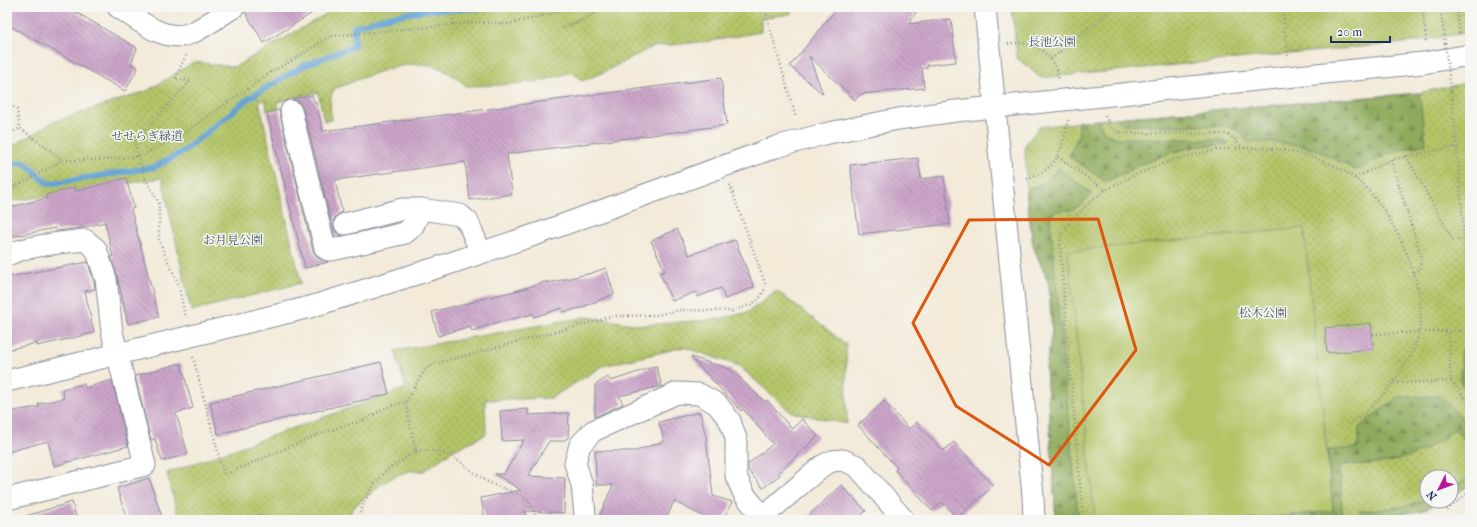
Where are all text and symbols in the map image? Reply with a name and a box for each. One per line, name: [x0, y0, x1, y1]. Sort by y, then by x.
scale bar: [1331, 18, 1390, 44]
text: 20 m: [1337, 25, 1362, 39]
park label: 長池公園: [1028, 35, 1076, 49]
park label: せせらぎ緑道: [111, 129, 183, 143]
park label: お月見公園: [203, 233, 263, 247]
park label: 松木公園: [1239, 306, 1287, 320]
north arrow: [1419, 469, 1459, 509]
text: N: [1424, 487, 1440, 503]

